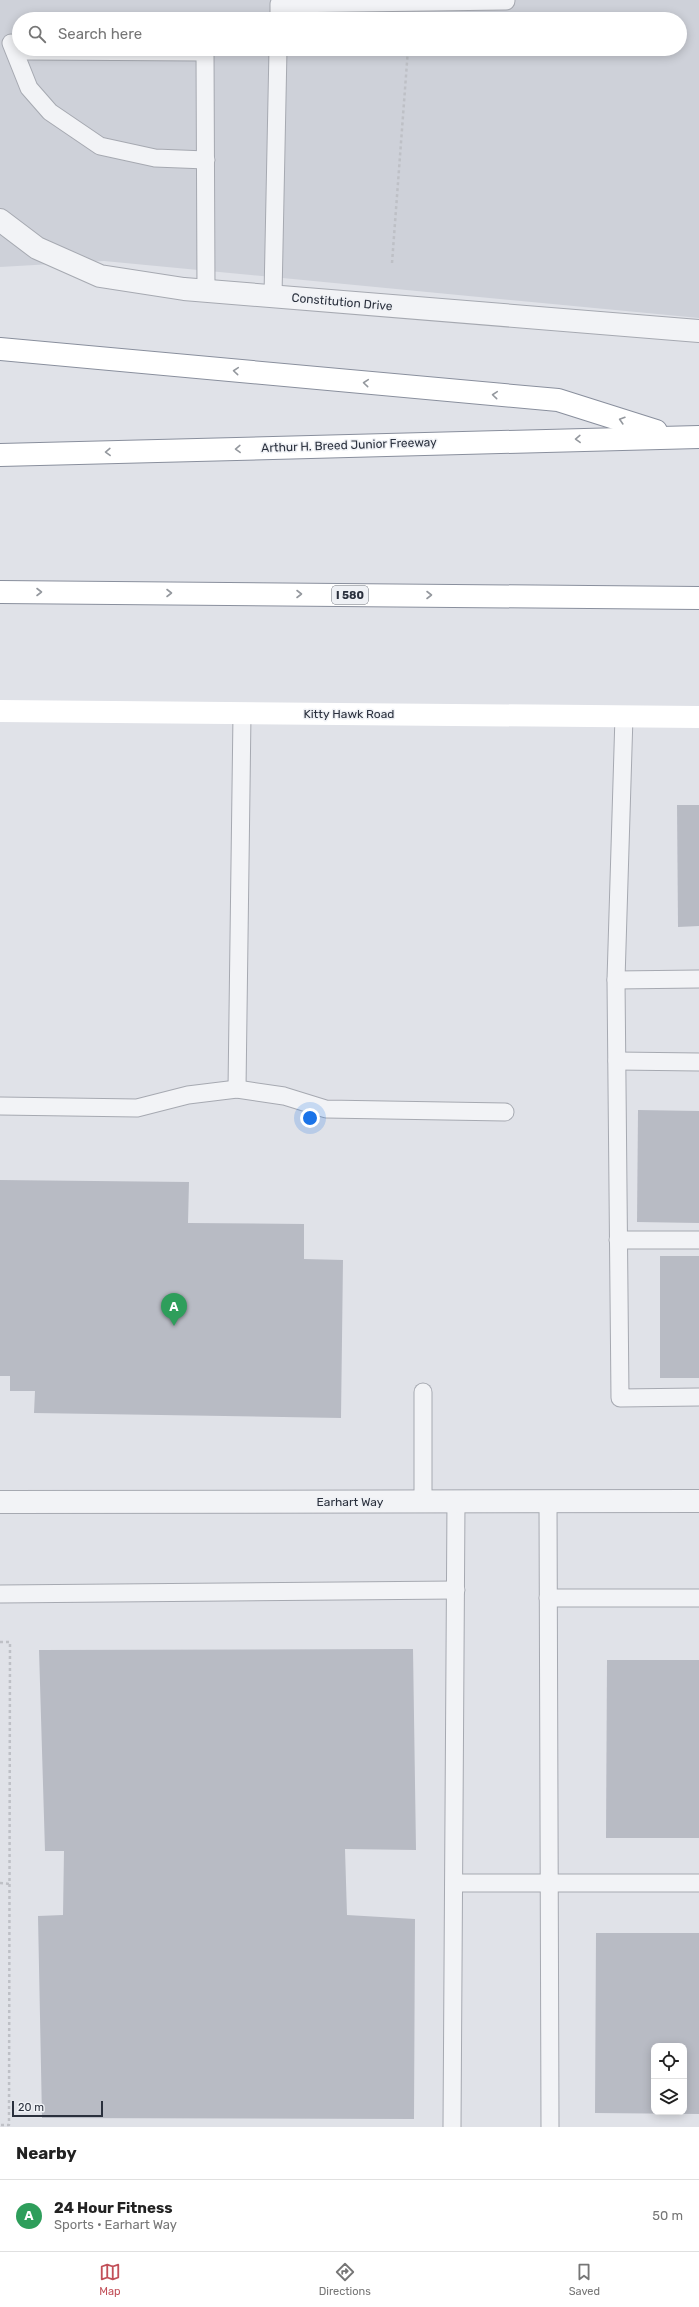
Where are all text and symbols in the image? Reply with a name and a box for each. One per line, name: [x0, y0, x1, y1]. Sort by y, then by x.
search box: [12, 12, 687, 56]
icon: search: [26, 23, 48, 45]
text: Search here: [58, 25, 142, 43]
street label: Constitution Drive: [291, 291, 393, 313]
one-way arrow: [233, 367, 239, 376]
one-way arrow: [363, 378, 369, 387]
one-way arrow: [492, 390, 498, 399]
one-way arrow: [619, 417, 626, 425]
street label: Arthur H. Breed Junior Freeway: [261, 435, 437, 455]
one-way arrow: [575, 435, 581, 443]
one-way arrow: [235, 444, 241, 453]
one-way arrow: [105, 448, 111, 457]
road number: I 580: [332, 586, 368, 604]
one-way arrow: [36, 588, 42, 596]
one-way arrow: [166, 589, 172, 597]
one-way arrow: [296, 590, 302, 598]
one-way arrow: [426, 591, 432, 599]
street label: Kitty Hawk Road: [304, 707, 395, 721]
your location: [300, 1108, 320, 1128]
pin: A: [161, 1293, 187, 1326]
street label: Earhart Way: [317, 1495, 384, 1509]
map controls: [651, 2043, 687, 2115]
button: locate: [651, 2043, 687, 2079]
button: layers: [651, 2079, 687, 2115]
scale bar: [12, 2099, 103, 2118]
text: 20 m: [18, 2101, 44, 2114]
text: Nearby: [16, 2143, 77, 2163]
text: 24 Hour Fitness: [54, 2199, 173, 2217]
text: A: [24, 2208, 34, 2223]
text: 50 m: [652, 2208, 683, 2223]
text: Sports · Earhart Way: [54, 2217, 177, 2232]
tab: Map: [99, 2261, 121, 2298]
tab: Directions: [319, 2261, 371, 2298]
tab: Saved: [569, 2261, 600, 2298]

